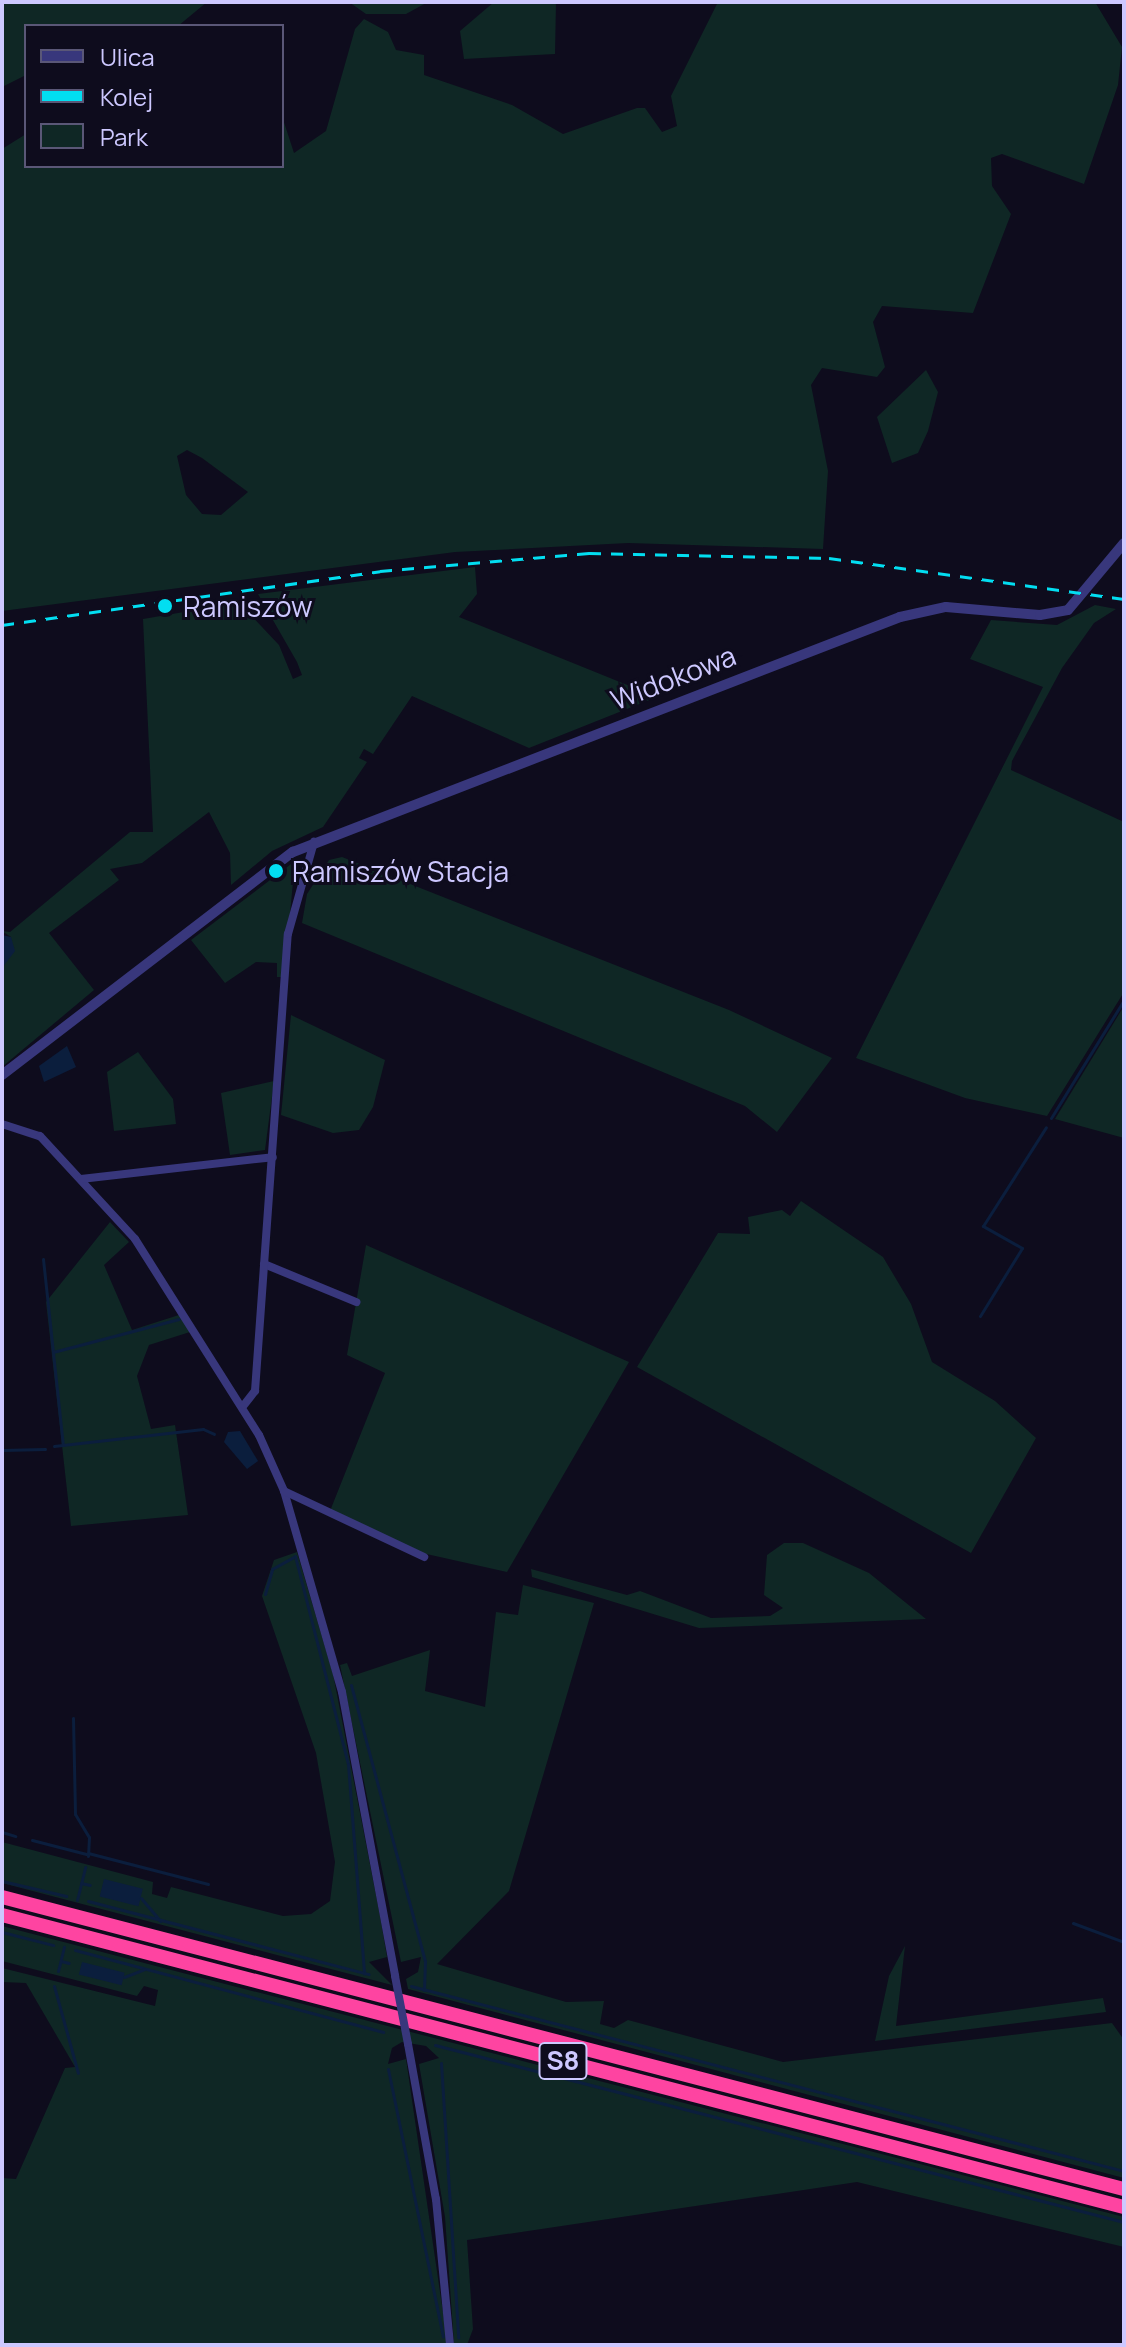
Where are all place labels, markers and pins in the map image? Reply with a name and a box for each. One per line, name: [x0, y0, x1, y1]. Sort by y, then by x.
place label: Ramiszów: [183, 589, 312, 623]
marker: Ramiszów: [154, 595, 176, 617]
place label: Ramiszów Stacja: [292, 854, 509, 888]
marker: Ramiszów Stacja: [267, 862, 285, 880]

